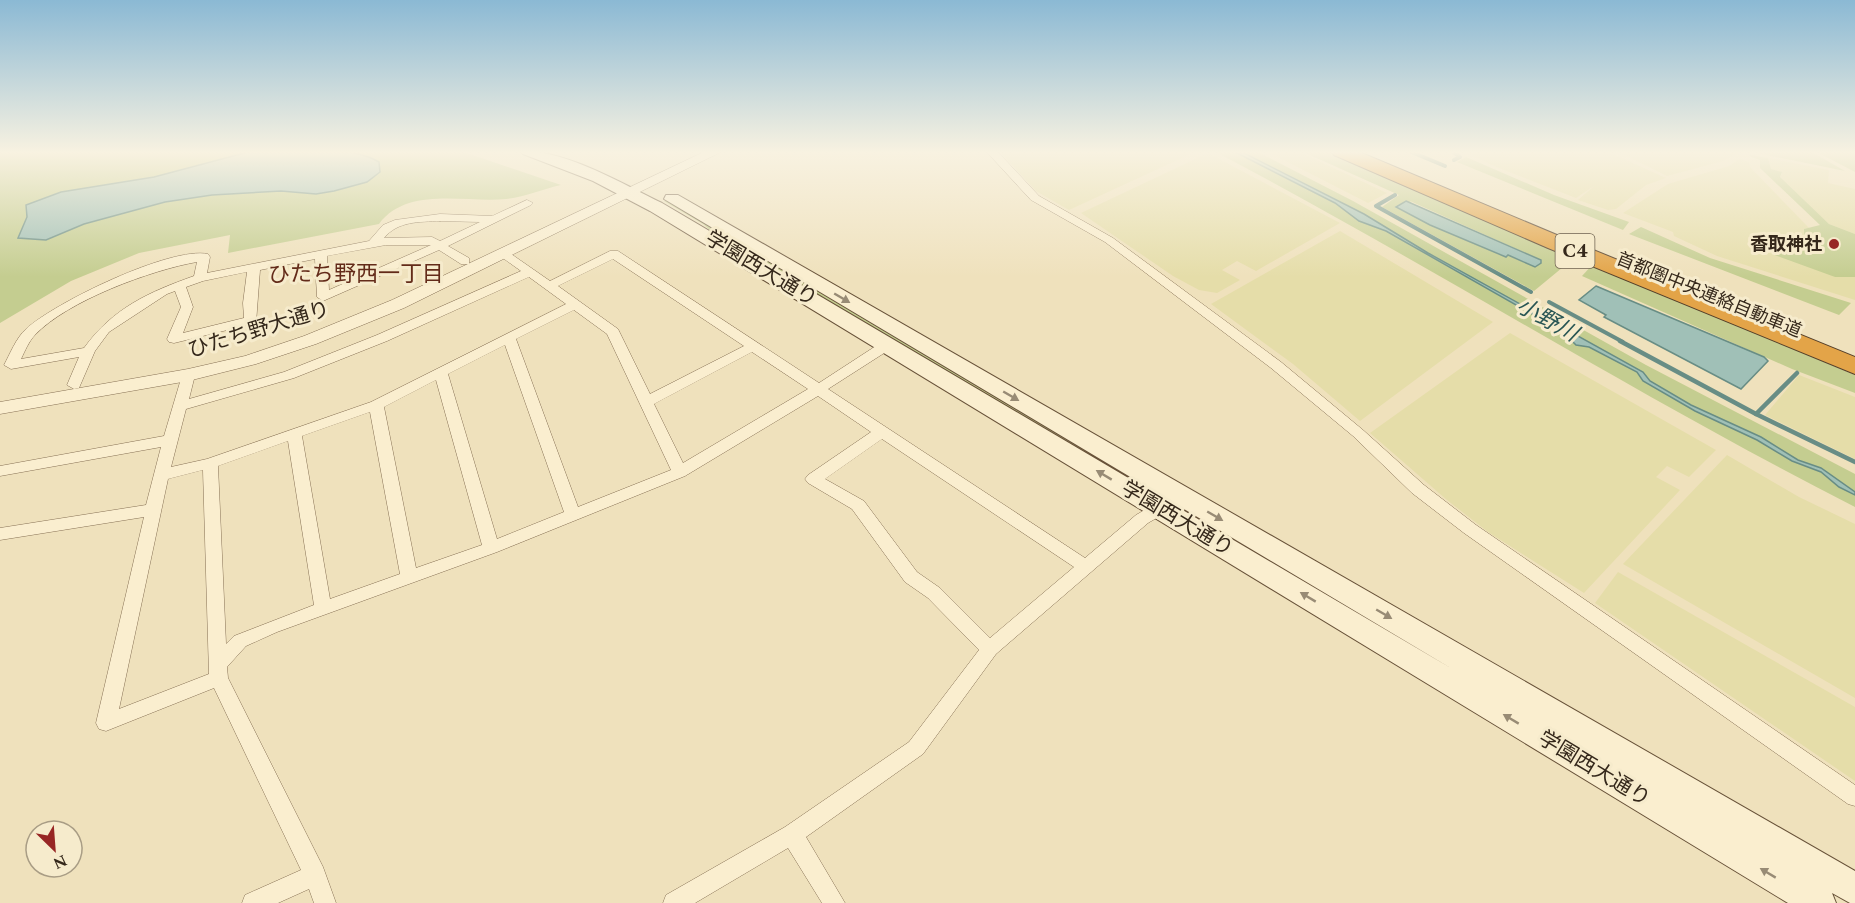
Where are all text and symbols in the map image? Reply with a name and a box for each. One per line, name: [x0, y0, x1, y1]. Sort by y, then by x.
street label: 学園西大通り: [699, 223, 823, 315]
place label: 香取神社: [1750, 231, 1822, 258]
road number: C4: [1556, 234, 1594, 268]
marker: 香取神社: [1827, 237, 1841, 251]
street label: 首都圏中央連絡自動車道: [1612, 245, 1806, 345]
district label: ひたち野西一丁目: [268, 258, 444, 291]
water label: 小野川: [1510, 290, 1586, 351]
one-way arrow: [834, 292, 850, 303]
street label: ひたち野大通り: [184, 293, 334, 367]
one-way arrow: [1003, 391, 1020, 401]
one-way arrow: [1096, 470, 1112, 481]
street label: 学園西大通り: [1115, 473, 1239, 565]
one-way arrow: [1207, 510, 1223, 521]
one-way arrow: [1299, 592, 1316, 602]
one-way arrow: [1376, 608, 1392, 619]
one-way arrow: [1503, 713, 1519, 724]
street label: 学園西大通り: [1532, 723, 1656, 815]
north arrow: [24, 819, 84, 879]
text: N: [49, 848, 71, 875]
one-way arrow: [1759, 868, 1776, 878]

